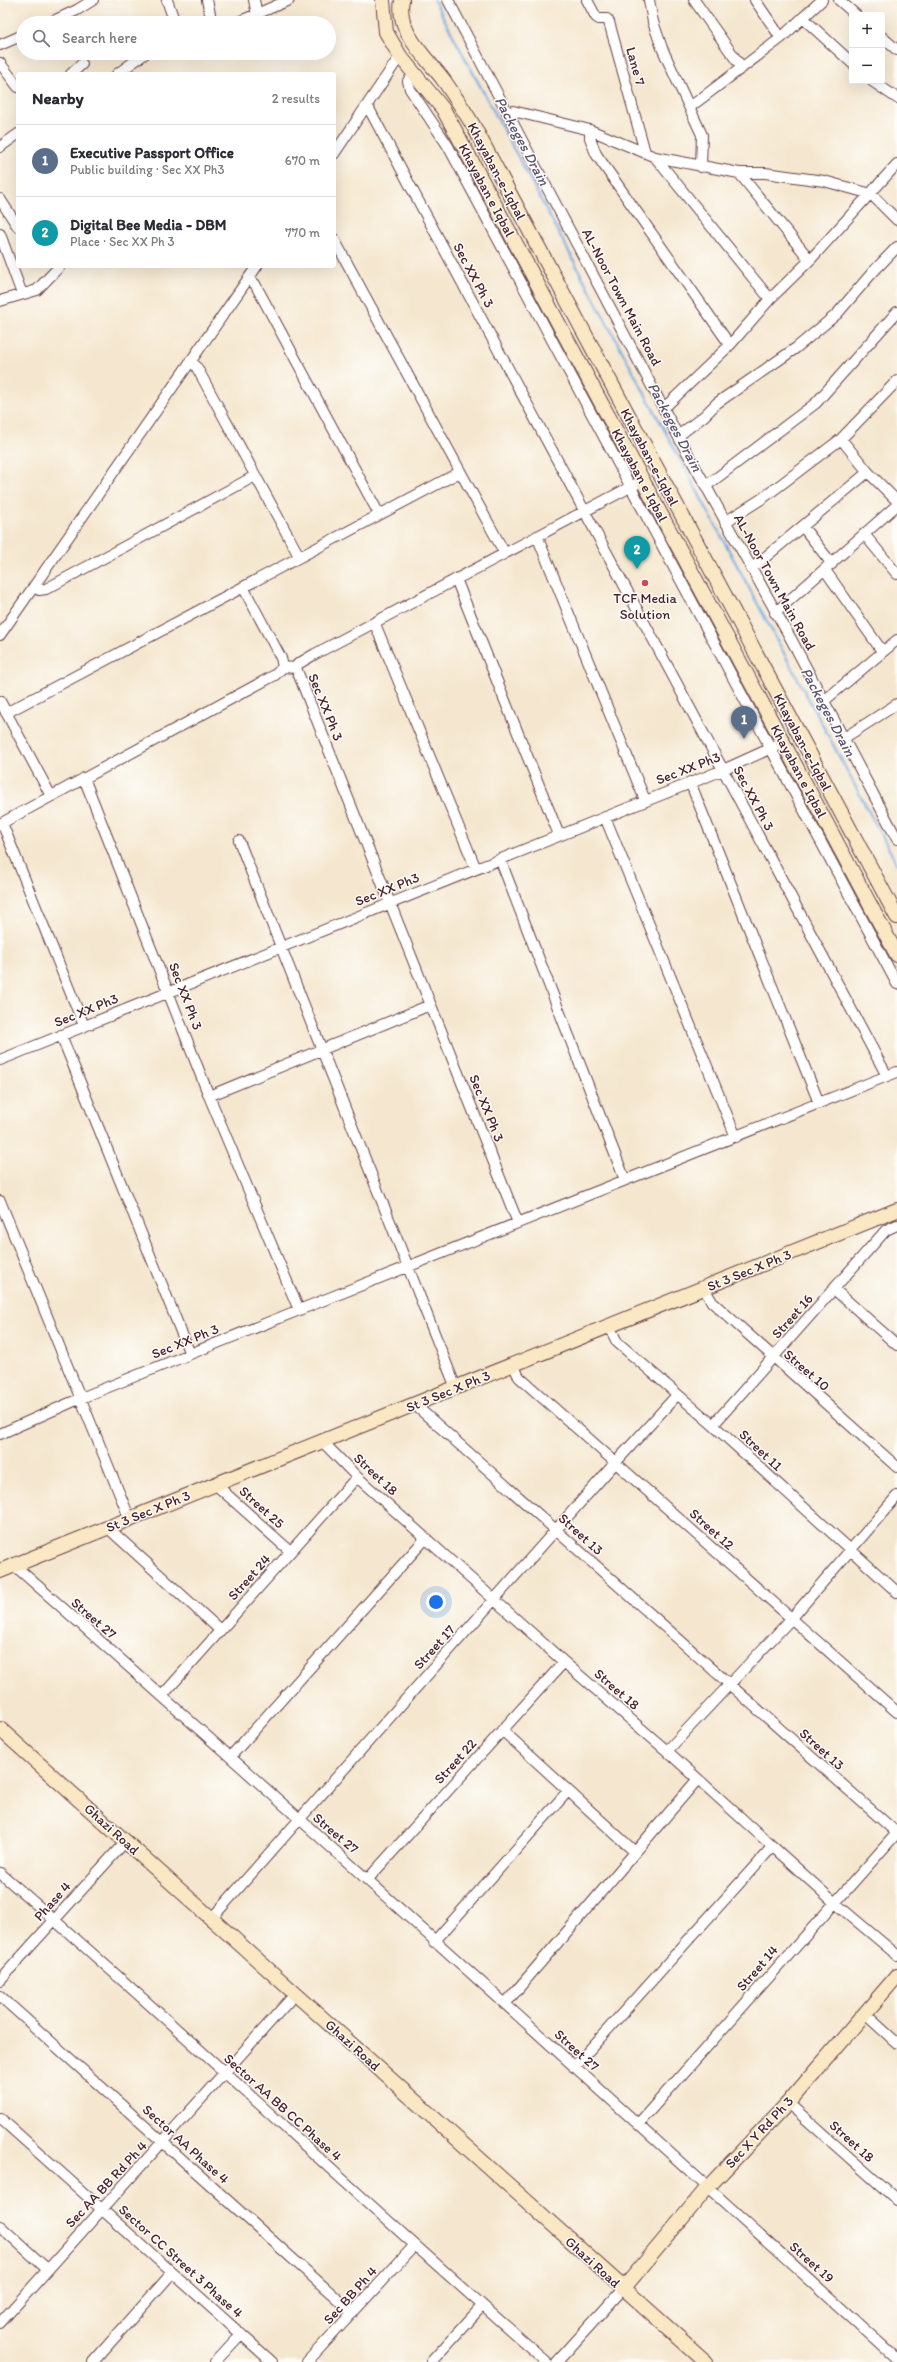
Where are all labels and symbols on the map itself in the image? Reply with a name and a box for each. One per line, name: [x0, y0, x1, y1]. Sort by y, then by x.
street label: Lane 7: [622, 45, 649, 87]
water label: Packeges Drain: [491, 93, 553, 189]
street label: Khayaban-e-Iqbal: [464, 119, 529, 223]
street label: Khayaban e Iqbal: [455, 141, 518, 240]
street label: AL-Noor Town Main Road: [578, 226, 665, 369]
street label: Sec XX Ph 3: [449, 240, 498, 311]
water label: Packeges Drain: [644, 379, 706, 475]
street label: Khayaban-e-Iqbal: [617, 405, 682, 509]
street label: Khayaban e Iqbal: [608, 426, 671, 525]
street label: AL-Noor Town Main Road: [730, 511, 819, 654]
pin: 2: [624, 536, 650, 569]
marker: TCF Media Solution: [640, 578, 650, 588]
place label: TCF Media Solution: [613, 590, 677, 623]
water label: Packeges Drain: [797, 664, 859, 760]
street label: Sec XX Ph 3: [304, 671, 347, 744]
street label: Khayaban-e-Iqbal: [770, 690, 835, 794]
pin: 1: [731, 706, 757, 739]
street label: Khayaban e Iqbal: [767, 722, 830, 821]
street label: Sec XX Ph3: [654, 748, 723, 789]
street label: Sec XX Ph 3: [729, 763, 778, 834]
street label: Sec XX Ph3: [353, 869, 422, 910]
street label: Sec XX Ph 3: [165, 960, 206, 1033]
street label: Sec XX Ph3: [52, 990, 121, 1031]
street label: Sec XX Ph 3: [465, 1072, 508, 1145]
street label: St 3 Sec X Ph 3: [705, 1246, 794, 1295]
street label: Street 16: [768, 1291, 817, 1342]
street label: Sec XX Ph 3: [149, 1320, 222, 1363]
street label: Street 10: [780, 1346, 833, 1395]
street label: St 3 Sec X Ph 3: [404, 1367, 493, 1416]
street label: Street 11: [735, 1426, 786, 1475]
street label: Street 18: [350, 1450, 402, 1499]
street label: Street 25: [236, 1483, 288, 1532]
street label: St 3 Sec X Ph 3: [104, 1487, 193, 1536]
street label: Street 12: [686, 1505, 738, 1554]
street label: Street 13: [555, 1510, 607, 1559]
street label: Street 24: [224, 1550, 275, 1604]
your location: [426, 1592, 446, 1612]
street label: Street 27: [68, 1594, 120, 1643]
street label: Street 17: [410, 1622, 459, 1673]
street label: Street 18: [591, 1665, 643, 1714]
street label: Street 13: [796, 1725, 848, 1774]
street label: Street 22: [431, 1735, 480, 1787]
street label: Ghazi Road: [81, 1800, 143, 1859]
street label: Street 27: [309, 1809, 362, 1857]
street label: Phase 4: [30, 1878, 75, 1925]
street label: Street 14: [733, 1942, 782, 1995]
street label: Ghazi Road: [322, 2016, 384, 2075]
street label: Street 27: [551, 2026, 603, 2075]
street label: Sector AA BB CC Phase 4: [220, 2050, 346, 2165]
street label: Sec X Y Rd Ph 3: [722, 2093, 797, 2172]
street label: Sector AA Phase 4: [139, 2101, 233, 2188]
street label: Street 18: [826, 2117, 878, 2166]
street label: Sec AA BB Rd Ph 4: [62, 2137, 151, 2231]
street label: Sector CC Street 3 Phase 4: [115, 2201, 247, 2322]
street label: Ghazi Road: [562, 2233, 624, 2292]
street label: Street 19: [786, 2238, 837, 2287]
street label: Sec BB Ph 4: [320, 2262, 381, 2328]

